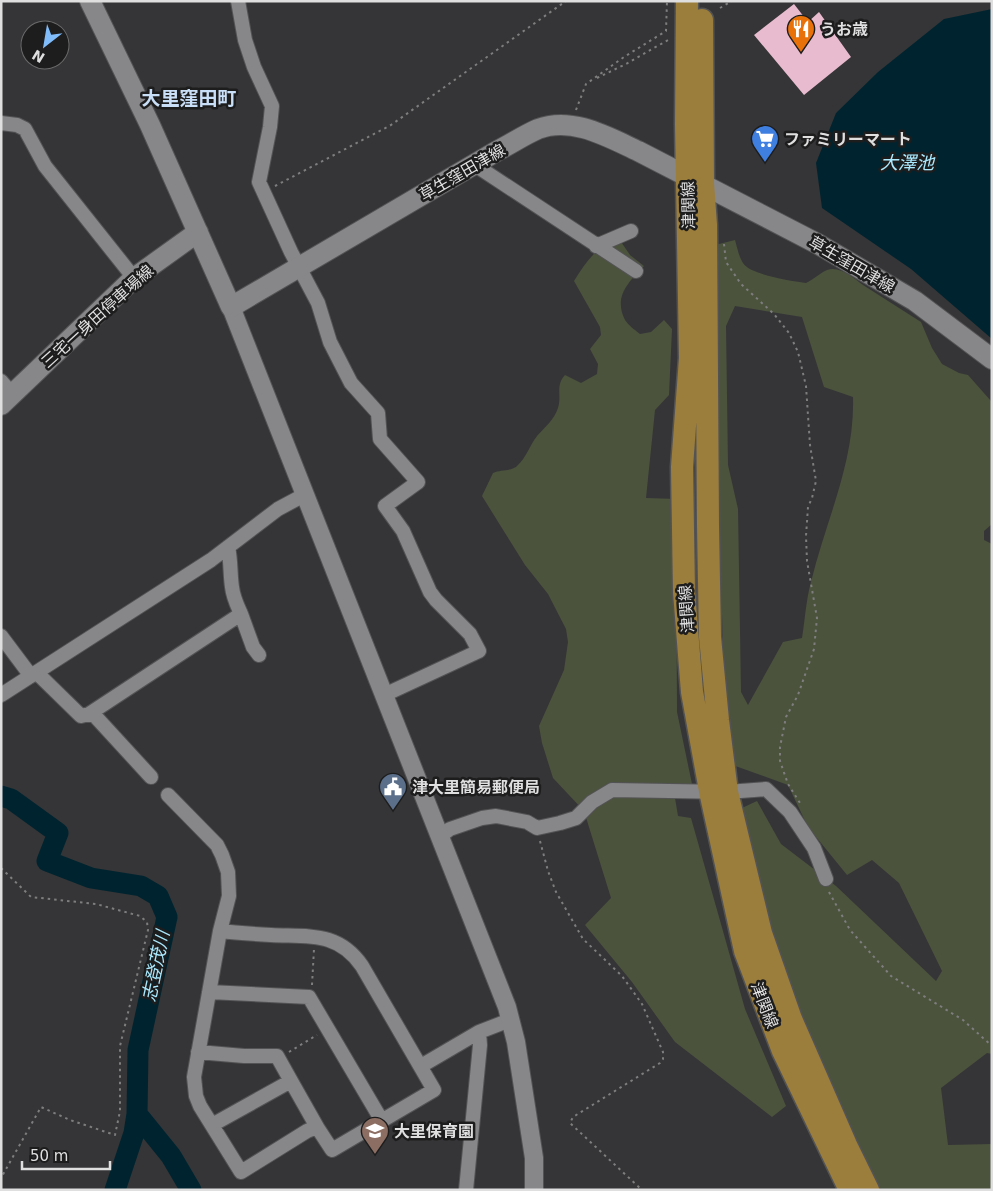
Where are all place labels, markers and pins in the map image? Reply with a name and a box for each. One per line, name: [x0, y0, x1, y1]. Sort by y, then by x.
restaurant icon: うお歳: [786, 14, 816, 53]
place label: うお歳: [820, 20, 868, 39]
supermarket icon: ファミリーマート: [750, 124, 780, 163]
place label: ファミリーマート: [784, 130, 912, 149]
public building icon: 津大里簡易郵便局: [378, 772, 408, 811]
place label: 津大里簡易郵便局: [412, 778, 540, 797]
school or university icon: 大里保育園: [360, 1116, 390, 1155]
place label: 大里保育園: [394, 1122, 474, 1141]

